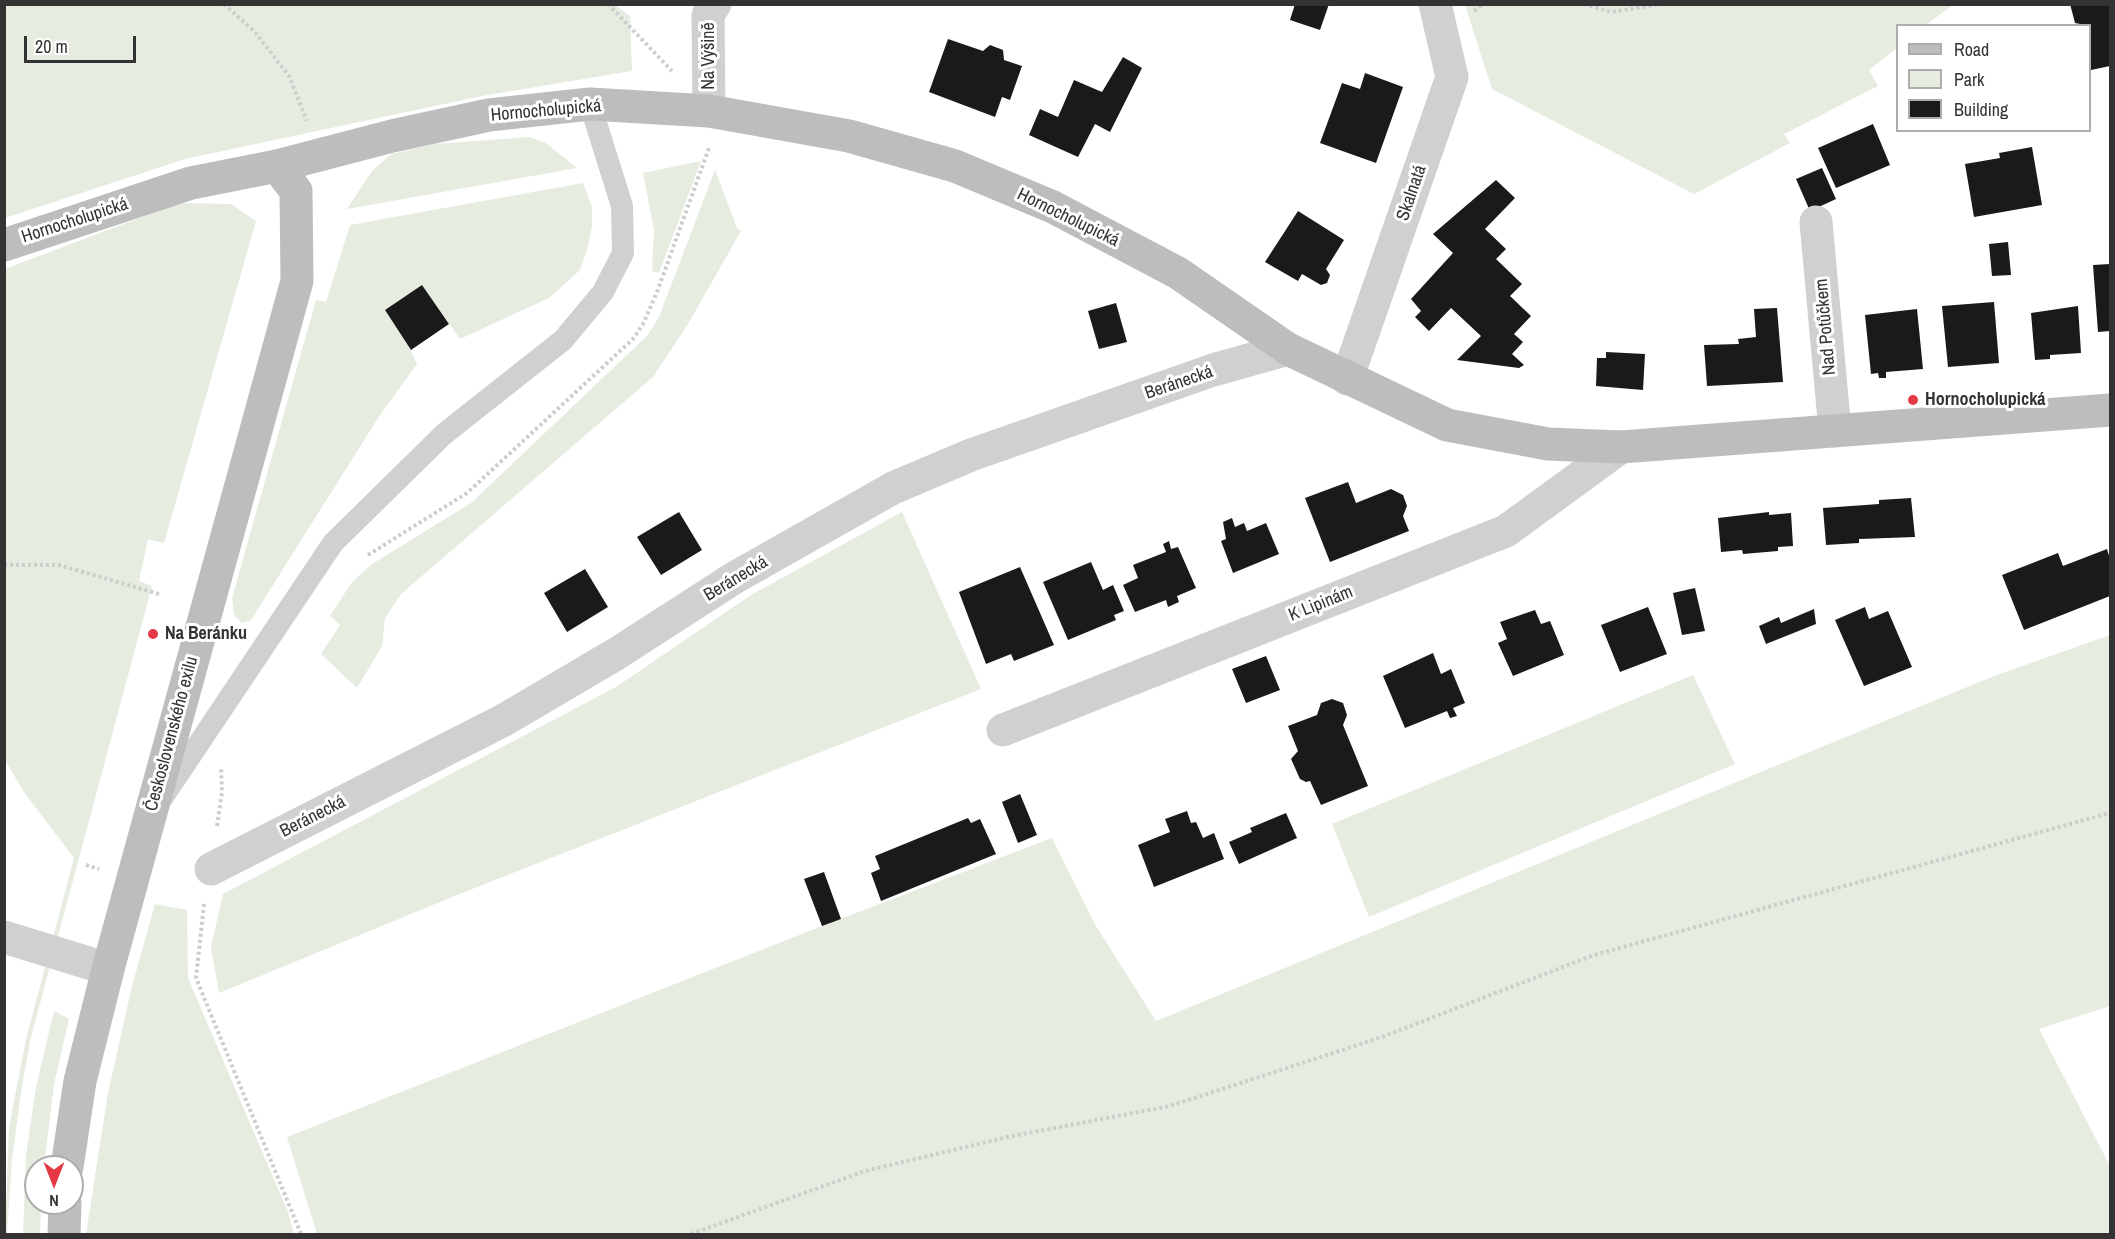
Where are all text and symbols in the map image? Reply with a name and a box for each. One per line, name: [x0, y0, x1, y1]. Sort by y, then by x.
street label: Na Výšině: [698, 22, 720, 90]
scale bar: [27, 24, 140, 62]
legend: [1896, 24, 2091, 132]
text: 20 m: [35, 34, 68, 59]
text: Road: [1954, 37, 1989, 62]
text: Park: [1954, 67, 1984, 92]
street label: Hornocholupická: [490, 95, 602, 127]
text: Building: [1954, 97, 2008, 122]
street label: Skalnatá: [1392, 162, 1432, 224]
street label: Hornocholupická: [1013, 184, 1123, 252]
street label: Hornocholupická: [19, 194, 131, 248]
street label: Nad Potůčkem: [1811, 278, 1841, 376]
street label: Beránecká: [1142, 361, 1216, 405]
place label: Hornocholupická: [1925, 389, 2046, 411]
marker: Hornocholupická: [1906, 393, 1920, 407]
street label: Beránecká: [700, 552, 772, 606]
street label: K Lipinám: [1286, 581, 1356, 627]
place label: Na Beránku: [165, 623, 247, 645]
marker: Na Beránku: [146, 627, 160, 641]
street label: Československého exilu: [141, 654, 203, 814]
street label: Beránecká: [277, 791, 349, 843]
north arrow: [24, 1155, 84, 1215]
text: N: [49, 1190, 59, 1212]

